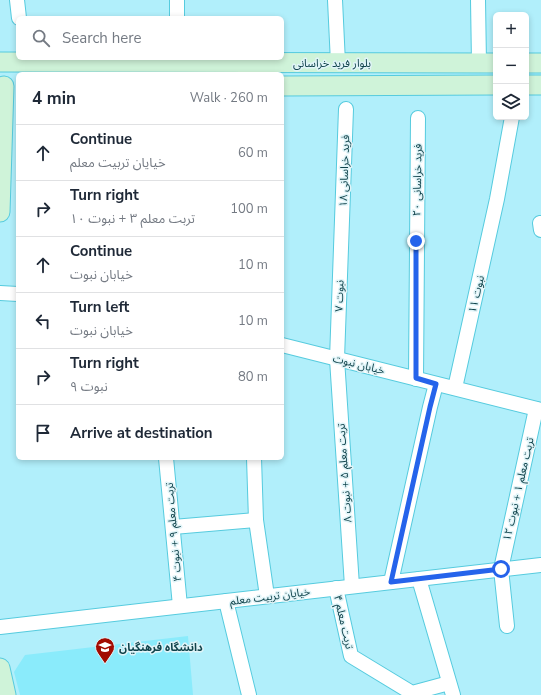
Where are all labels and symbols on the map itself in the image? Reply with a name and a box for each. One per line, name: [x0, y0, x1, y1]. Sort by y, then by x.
street label: بلوار فرید خراسانی: [293, 56, 371, 71]
street label: فرید خراسانی ۱۸: [336, 135, 353, 207]
street label: فرید خراسانی ۲۰: [409, 144, 426, 216]
route end: [407, 232, 425, 250]
street label: نبوت ۱۱: [465, 274, 488, 314]
street label: نبوت ۷: [331, 280, 348, 312]
street label: خیابان نبوت: [331, 351, 387, 378]
street label: تربت معلم ۵ + نبوت ۸: [334, 423, 356, 523]
street label: تربت معلم ۱ + نبوت ۱۲: [499, 436, 539, 543]
street label: تربت معلم ۹ + نبوت ۴: [162, 482, 186, 582]
route start: [492, 560, 510, 578]
street label: خیایان تربیت معلم: [229, 584, 312, 610]
street label: تربت معلم ۴: [329, 594, 357, 651]
school or university icon: دانشگاه فرهنگیان: [94, 636, 116, 664]
place label: دانشگاه فرهنگیان: [119, 640, 203, 655]

